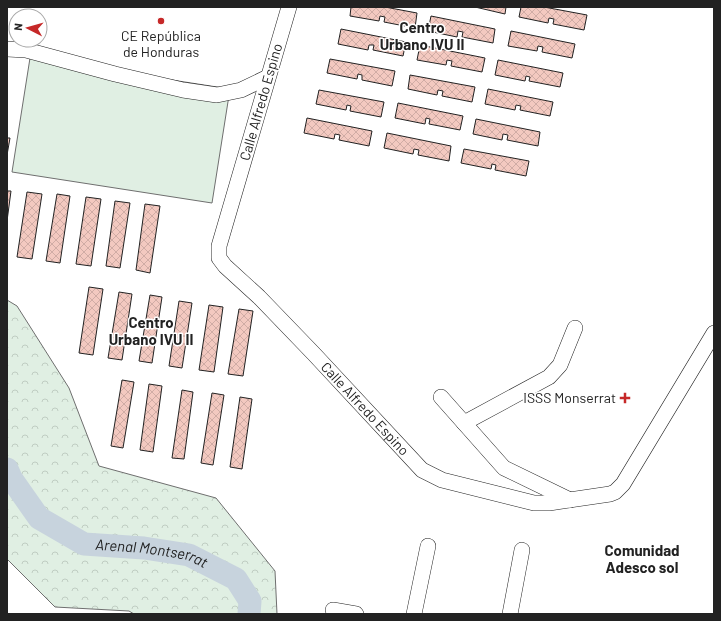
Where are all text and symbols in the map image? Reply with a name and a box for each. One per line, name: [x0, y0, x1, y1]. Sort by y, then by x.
north arrow: [8, 8, 48, 48]
marker: CE República de Honduras: [156, 16, 166, 26]
district label: Centro Urbano IVU II: [380, 18, 464, 53]
text: N: [11, 23, 24, 31]
place label: CE República de Honduras: [121, 27, 201, 60]
street label: Calle Alfredo Espino: [236, 41, 285, 162]
district label: Centro Urbano IVU II: [109, 313, 193, 348]
street label: Calle Alfredo Espino: [318, 358, 413, 459]
place label: ISSS Monserrat: [523, 389, 616, 406]
marker: ISSS Monserrat: [619, 392, 631, 404]
water label: Arenal Montserrat: [95, 535, 212, 571]
district label: Comunidad Adesco sol: [604, 541, 680, 576]

